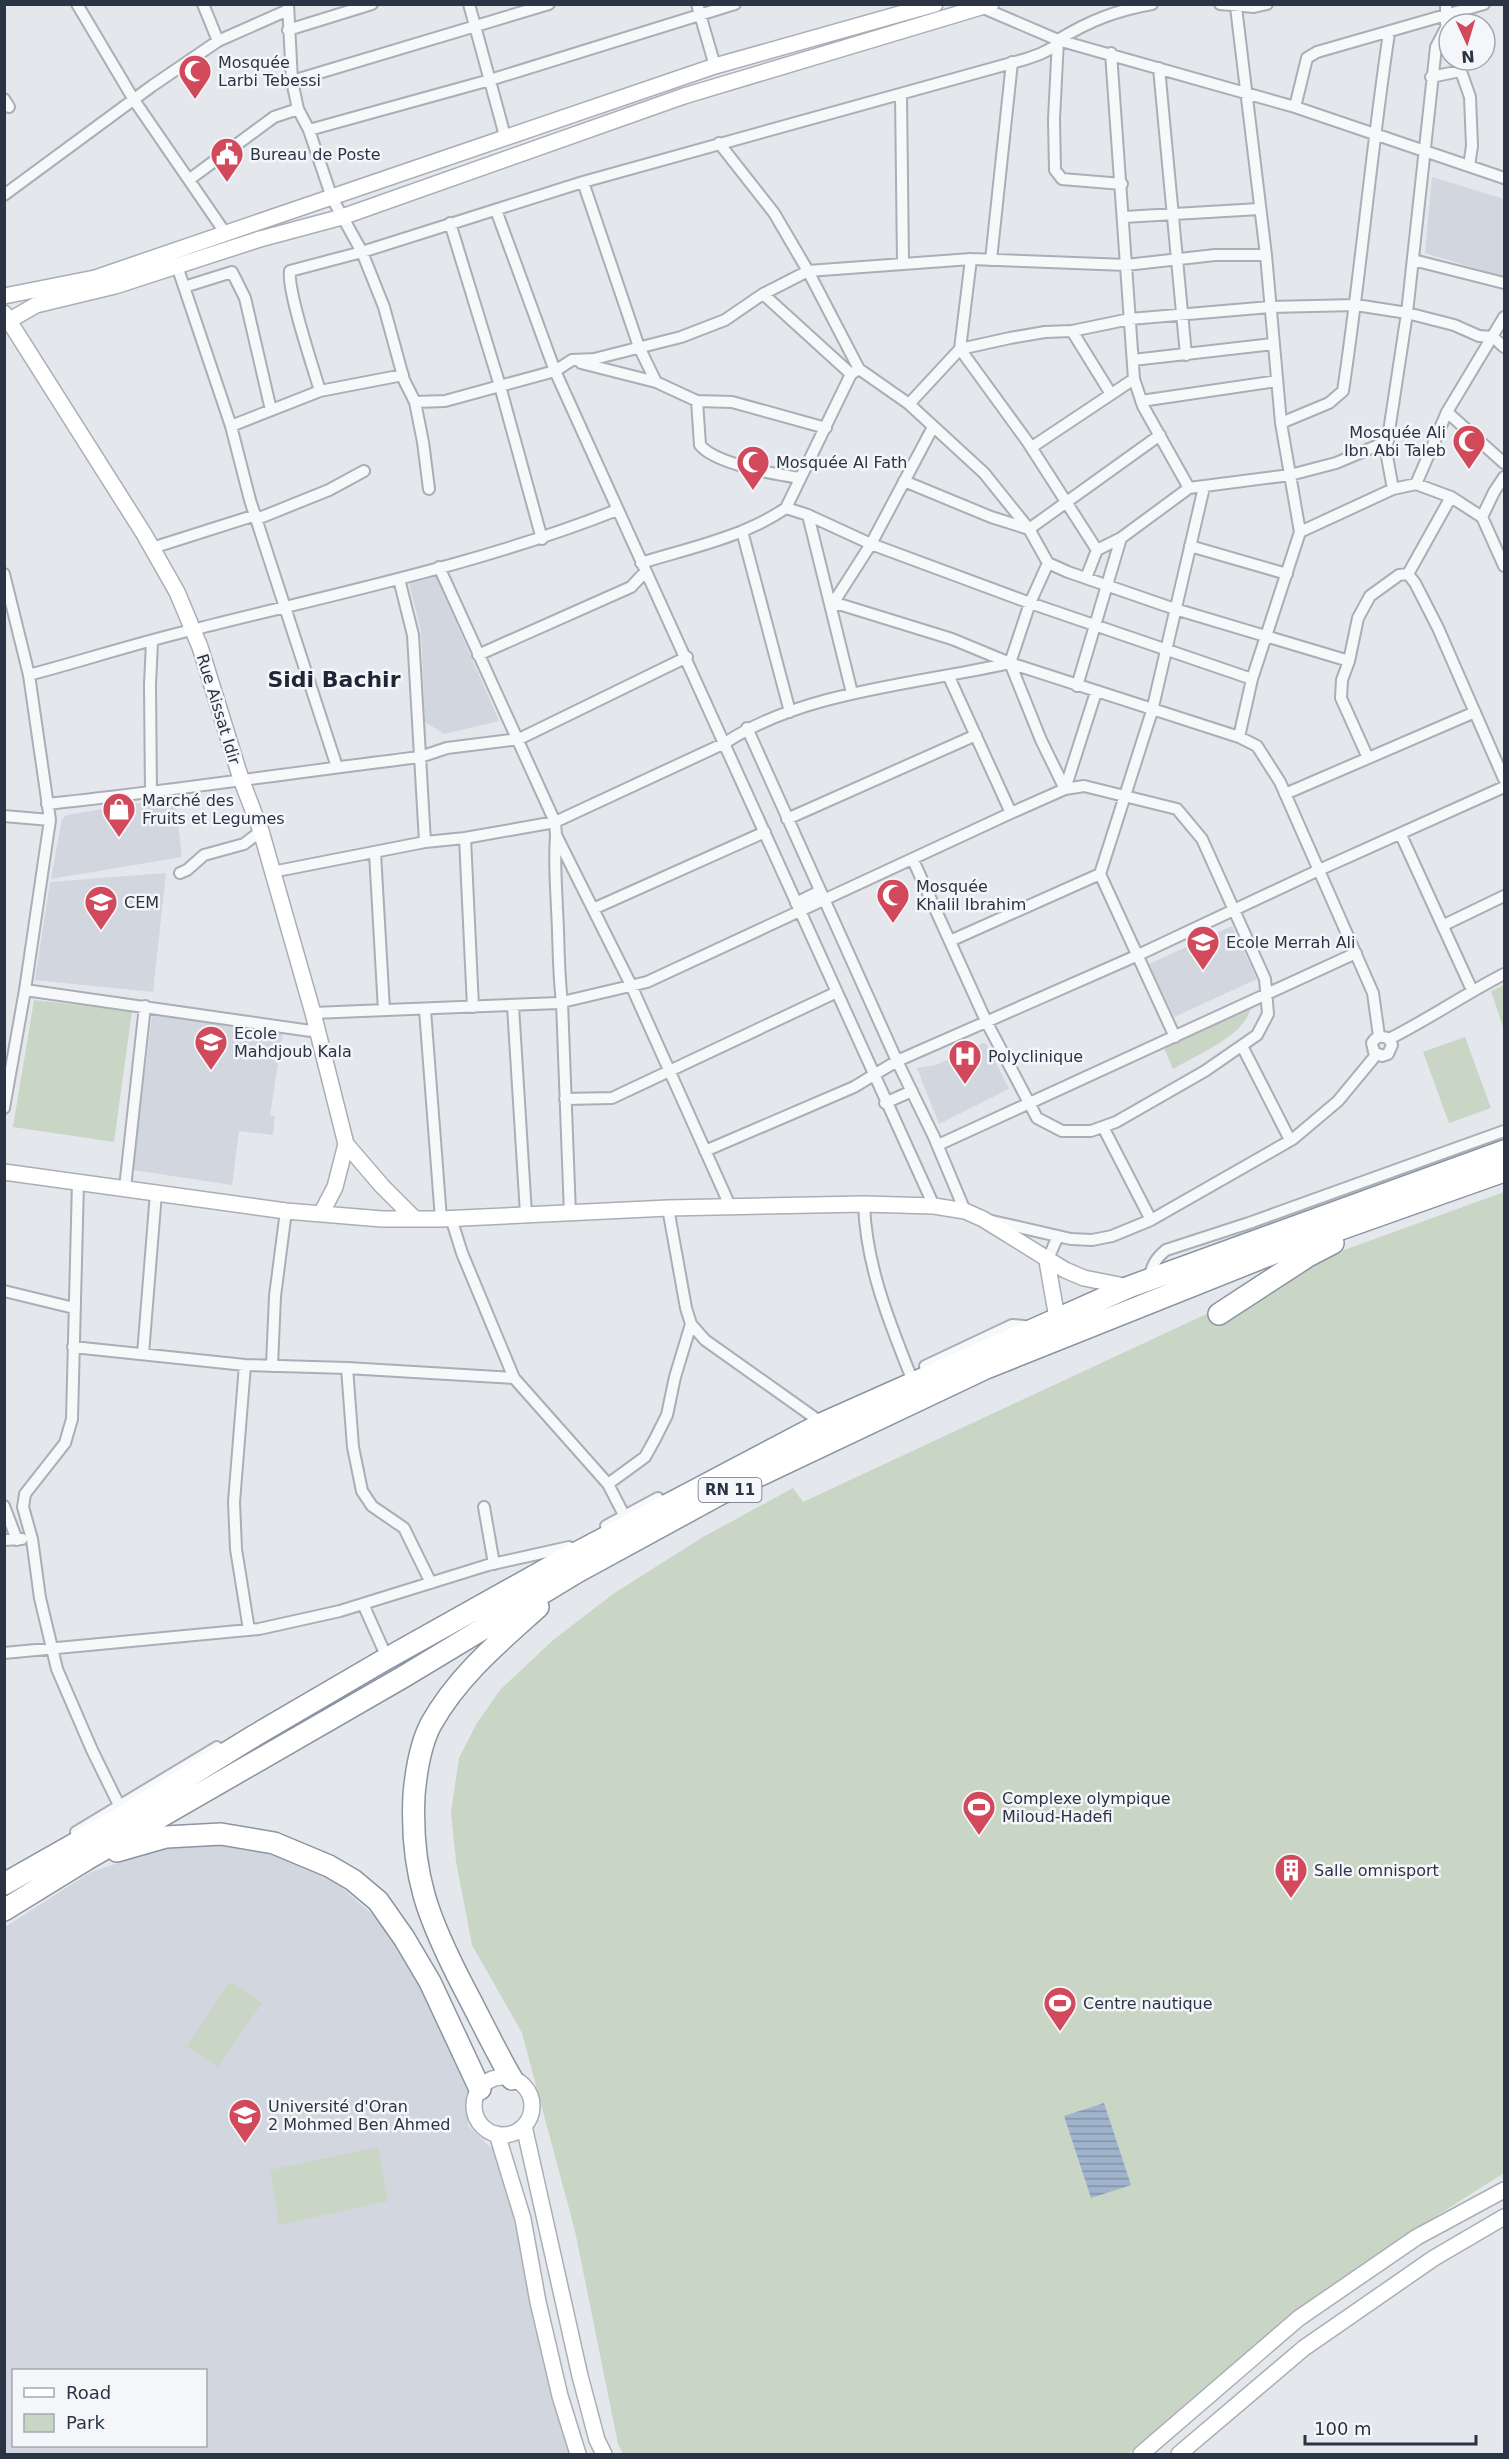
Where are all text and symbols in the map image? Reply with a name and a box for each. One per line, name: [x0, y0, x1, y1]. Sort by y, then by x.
north arrow: [1437, 12, 1497, 72]
text: N: [1461, 47, 1475, 66]
mosque icon: Mosquée Larbi Tebessi: [177, 53, 213, 100]
place label: Mosquée Larbi Tebessi: [218, 53, 321, 90]
public building icon: Bureau de Poste: [209, 136, 245, 183]
place label: Bureau de Poste: [250, 145, 381, 164]
place label: Mosquée Ali Ibn Abi Taleb: [1344, 423, 1446, 460]
mosque icon: Mosquée Ali Ibn Abi Taleb: [1451, 423, 1487, 470]
mosque icon: Mosquée Al Fath: [735, 444, 771, 491]
place label: Mosquée Al Fath: [776, 453, 907, 472]
street label: Rue Aissat Idir: [193, 652, 244, 767]
district label: Sidi Bachir: [267, 667, 401, 692]
shop icon: Marché des Fruits et Legumes: [101, 791, 137, 838]
place label: Marché des Fruits et Legumes: [142, 791, 285, 828]
mosque icon: Mosquée Khalil Ibrahim: [875, 877, 911, 924]
place label: Mosquée Khalil Ibrahim: [916, 877, 1026, 914]
school or university icon: CEM: [83, 884, 119, 931]
place label: CEM: [124, 893, 159, 912]
school or university icon: Ecole Merrah Ali: [1185, 924, 1221, 971]
place label: Ecole Merrah Ali: [1226, 933, 1355, 952]
school or university icon: Ecole Mahdjoub Kala: [193, 1024, 229, 1071]
place label: Ecole Mahdjoub Kala: [234, 1024, 352, 1061]
hospital icon: Polyclinique: [947, 1038, 983, 1085]
place label: Polyclinique: [988, 1047, 1083, 1066]
road number: RN 11: [698, 1478, 762, 1502]
sports icon: Complexe olympique Miloud-Hadefi: [961, 1789, 997, 1836]
place label: Complexe olympique Miloud-Hadefi: [1002, 1789, 1171, 1826]
building icon: Salle omnisport: [1273, 1852, 1309, 1899]
place label: Salle omnisport: [1314, 1861, 1439, 1880]
sports icon: Centre nautique: [1042, 1985, 1078, 2032]
place label: Centre nautique: [1083, 1994, 1213, 2013]
school or university icon: Université d'Oran 2 Mohmed Ben Ahmed: [227, 2097, 263, 2144]
place label: Université d'Oran 2 Mohmed Ben Ahmed: [268, 2097, 450, 2134]
legend: [12, 2369, 207, 2447]
text: Road: [66, 2382, 111, 2403]
scale bar: [1305, 2408, 1476, 2446]
text: Park: [66, 2412, 105, 2433]
text: 100 m: [1314, 2418, 1372, 2439]

